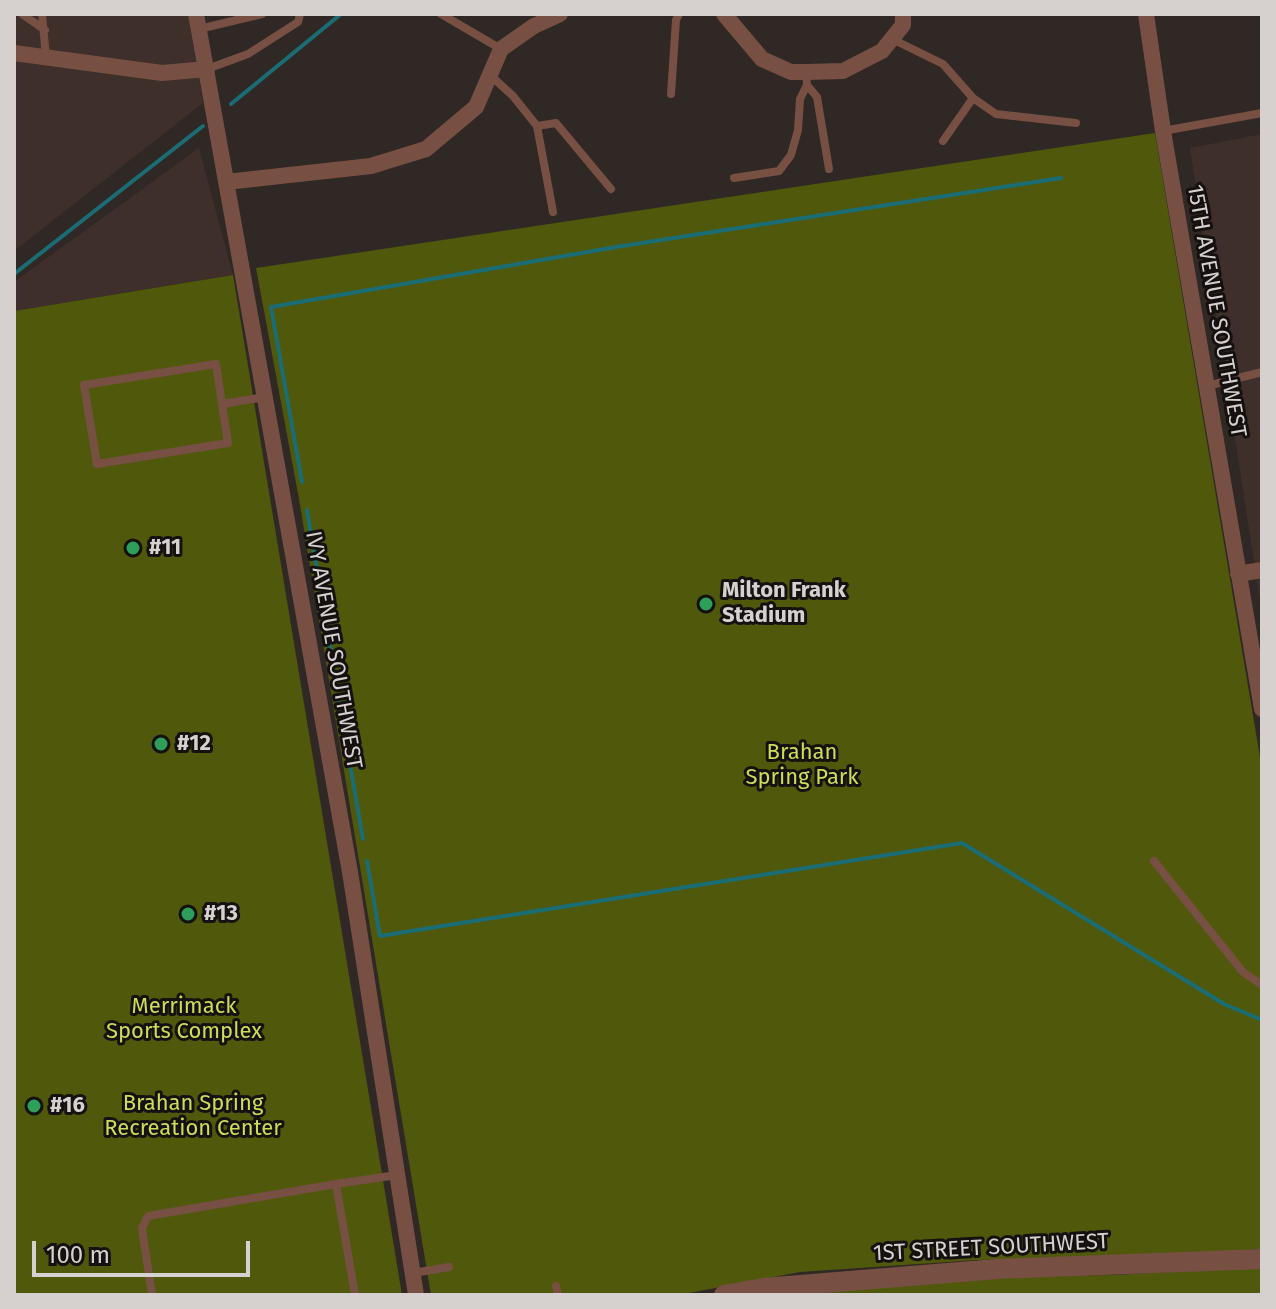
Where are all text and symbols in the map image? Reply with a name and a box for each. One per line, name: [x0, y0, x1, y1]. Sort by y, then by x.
street label: 15TH AVENUE SOUTHWEST: [1181, 183, 1251, 439]
street label: IVY AVENUE SOUTHWEST: [299, 529, 367, 771]
place label: #11: [149, 535, 181, 561]
marker: #11: [124, 539, 142, 557]
place label: Milton Frank Stadium: [722, 578, 846, 630]
marker: Milton Frank Stadium: [697, 595, 715, 613]
place label: #12: [177, 731, 211, 757]
marker: #12: [152, 735, 170, 753]
park label: Brahan Spring Park: [745, 740, 859, 792]
place label: #13: [204, 901, 238, 927]
marker: #13: [179, 905, 197, 923]
park label: Merrimack Sports Complex: [106, 994, 262, 1046]
park label: Brahan Spring Recreation Center: [104, 1091, 282, 1142]
place label: #16: [50, 1093, 85, 1119]
marker: #16: [25, 1097, 43, 1115]
scale bar: [36, 1225, 254, 1275]
street label: 1ST STREET SOUTHWEST: [873, 1229, 1109, 1267]
text: 100 m: [46, 1241, 110, 1269]

